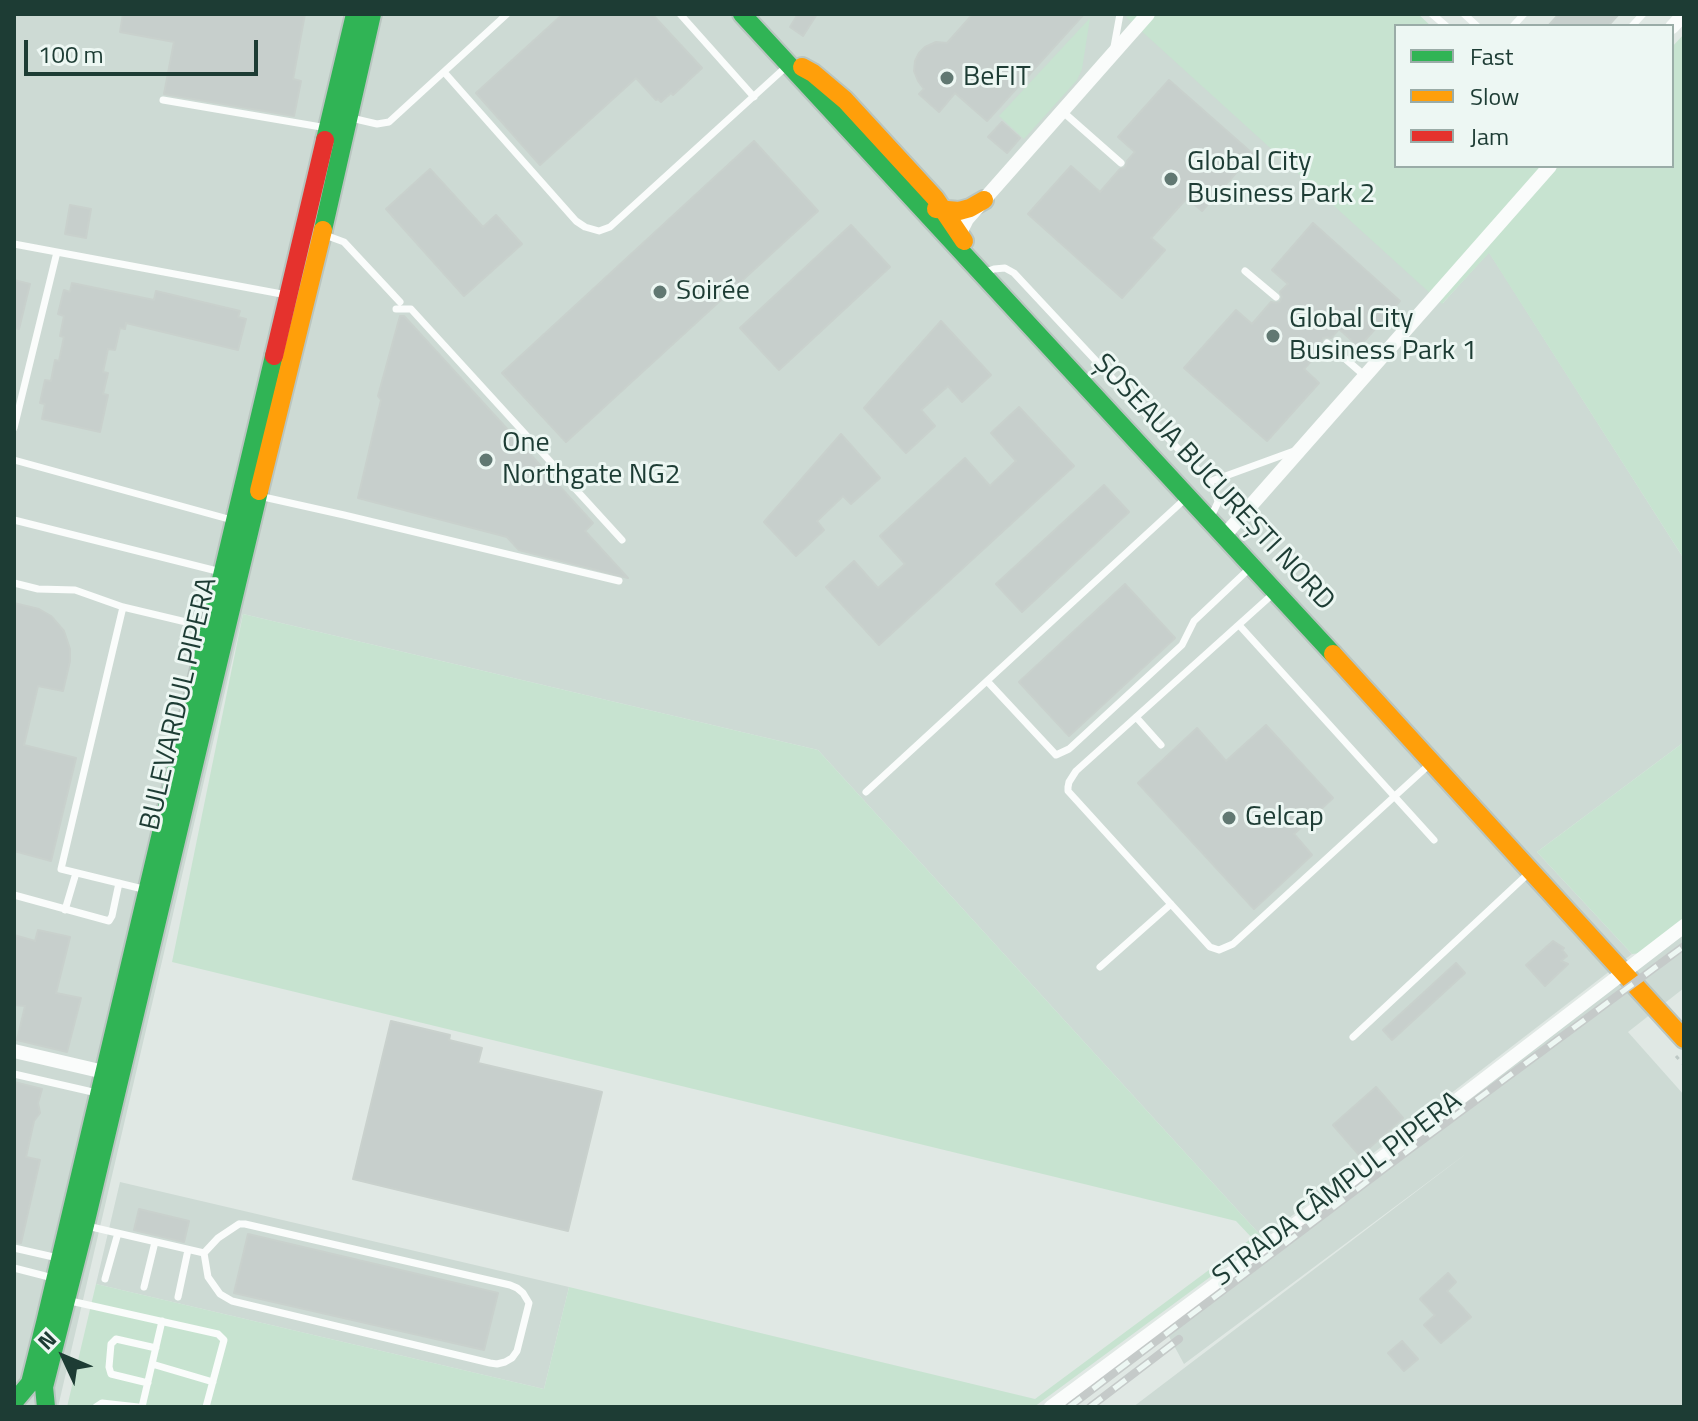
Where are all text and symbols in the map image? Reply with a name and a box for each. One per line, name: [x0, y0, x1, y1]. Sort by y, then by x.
scale bar: [28, 24, 262, 74]
legend: [1394, 24, 1674, 168]
text: 100 m: [38, 36, 104, 72]
text: Fast: [1470, 38, 1513, 74]
place label: BeFIT: [963, 61, 1031, 95]
marker: BeFIT: [938, 69, 956, 87]
text: Slow: [1470, 78, 1519, 114]
text: Jam: [1470, 118, 1509, 154]
place label: Global City Business Park 2: [1187, 146, 1375, 212]
marker: Global City Business Park 2: [1162, 170, 1180, 188]
place label: Soirée: [676, 275, 750, 309]
marker: Soirée: [651, 283, 669, 301]
place label: Global City Business Park 1: [1289, 303, 1477, 369]
marker: Global City Business Park 1: [1264, 327, 1282, 345]
street label: ȘOSEAUA BUCUREȘTI NORD: [1085, 348, 1341, 618]
place label: One Northgate NG2: [502, 427, 681, 493]
marker: One Northgate NG2: [477, 451, 495, 469]
street label: BULEVARDUL PIPERA: [135, 574, 225, 834]
place label: Gelcap: [1245, 801, 1324, 835]
marker: Gelcap: [1220, 809, 1238, 827]
street label: STRADA CÂMPUL PIPERA: [1207, 1085, 1469, 1295]
north arrow: [24, 1317, 104, 1397]
text: N: [29, 1323, 64, 1358]

